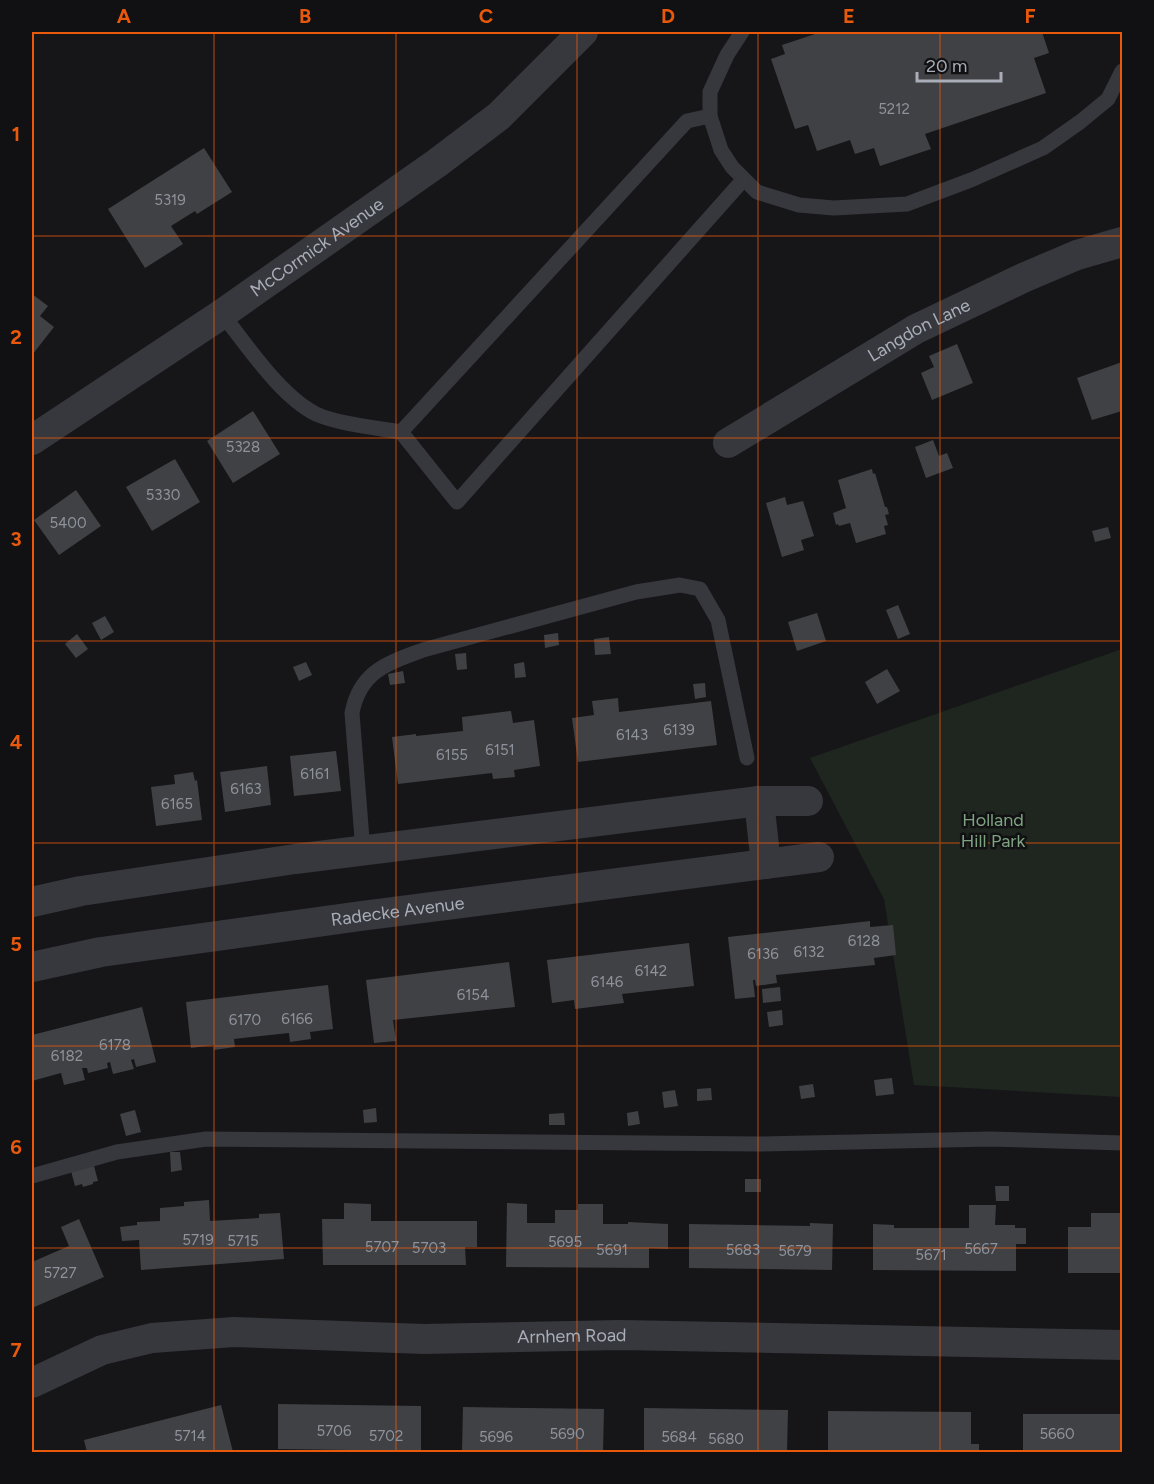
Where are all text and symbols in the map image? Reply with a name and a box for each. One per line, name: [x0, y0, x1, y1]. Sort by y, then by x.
text: A: [117, 4, 132, 28]
text: B: [299, 4, 311, 28]
text: C: [479, 4, 493, 28]
text: D: [661, 4, 675, 28]
text: E: [843, 4, 855, 28]
text: F: [1024, 4, 1036, 28]
scale bar: [917, 45, 1001, 83]
text: 20 m: [926, 55, 967, 77]
house number: 5212: [878, 100, 910, 118]
text: 1: [12, 122, 20, 146]
house number: 5319: [154, 191, 186, 209]
street label: McCormick Avenue: [246, 193, 388, 302]
street label: Langdon Lane: [864, 294, 974, 367]
text: 2: [10, 325, 22, 349]
house number: 5328: [226, 438, 260, 456]
house number: 5330: [146, 486, 180, 504]
house number: 5400: [49, 514, 87, 532]
text: 3: [10, 527, 22, 551]
house number: 6139: [663, 721, 695, 739]
house number: 6143: [616, 726, 648, 744]
text: 4: [10, 730, 23, 754]
house number: 6151: [485, 741, 515, 759]
house number: 6155: [436, 746, 468, 764]
house number: 6161: [300, 765, 330, 783]
house number: 6163: [230, 780, 262, 798]
house number: 6165: [161, 795, 193, 813]
park label: Holland Hill Park: [961, 809, 1025, 852]
street label: Radecke Avenue: [330, 892, 466, 931]
text: 5: [10, 932, 22, 956]
house number: 6128: [848, 932, 880, 950]
house number: 6132: [793, 943, 825, 961]
house number: 6136: [747, 945, 779, 963]
house number: 6142: [635, 962, 667, 980]
house number: 6146: [591, 973, 624, 991]
house number: 6154: [457, 986, 489, 1004]
house number: 6166: [281, 1010, 313, 1028]
house number: 6170: [229, 1011, 261, 1029]
house number: 6178: [99, 1036, 131, 1054]
house number: 6182: [51, 1047, 83, 1065]
text: 6: [10, 1135, 22, 1159]
house number: 5719: [182, 1231, 214, 1249]
house number: 5715: [227, 1232, 259, 1250]
house number: 5695: [548, 1233, 582, 1251]
house number: 5707: [365, 1238, 399, 1256]
house number: 5703: [412, 1239, 446, 1257]
house number: 5667: [964, 1240, 998, 1258]
house number: 5691: [596, 1241, 628, 1259]
house number: 5683: [726, 1241, 760, 1259]
house number: 5679: [778, 1242, 812, 1260]
house number: 5671: [915, 1246, 947, 1264]
house number: 5727: [43, 1264, 77, 1282]
street label: Arnhem Road: [517, 1324, 627, 1348]
text: 7: [10, 1338, 22, 1362]
house number: 5706: [317, 1422, 352, 1440]
house number: 5690: [549, 1425, 585, 1443]
house number: 5660: [1039, 1425, 1075, 1443]
house number: 5714: [174, 1427, 206, 1445]
house number: 5702: [369, 1427, 403, 1445]
house number: 5696: [479, 1428, 514, 1446]
house number: 5684: [661, 1428, 697, 1446]
house number: 5680: [708, 1430, 744, 1448]

